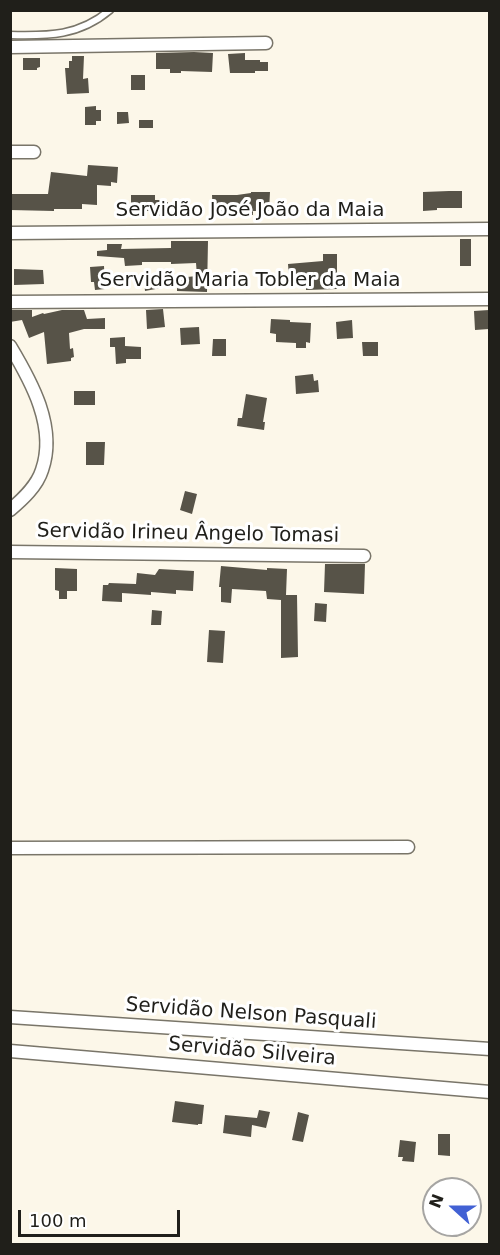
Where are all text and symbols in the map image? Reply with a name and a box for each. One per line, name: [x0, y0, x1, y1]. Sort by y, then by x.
street label: Servidão José João da Maia: [116, 199, 384, 223]
street label: Servidão Maria Tobler da Maia: [100, 269, 400, 293]
street label: Servidão Irineu Ângelo Tomasi: [37, 519, 339, 549]
street label: Servidão Nelson Pasquali: [125, 993, 377, 1035]
street label: Servidão Silveira: [167, 1033, 337, 1071]
north arrow: [422, 1177, 482, 1237]
text: N: [425, 1191, 448, 1211]
scale bar: [21, 1198, 183, 1236]
text: 100 m: [29, 1210, 87, 1231]

